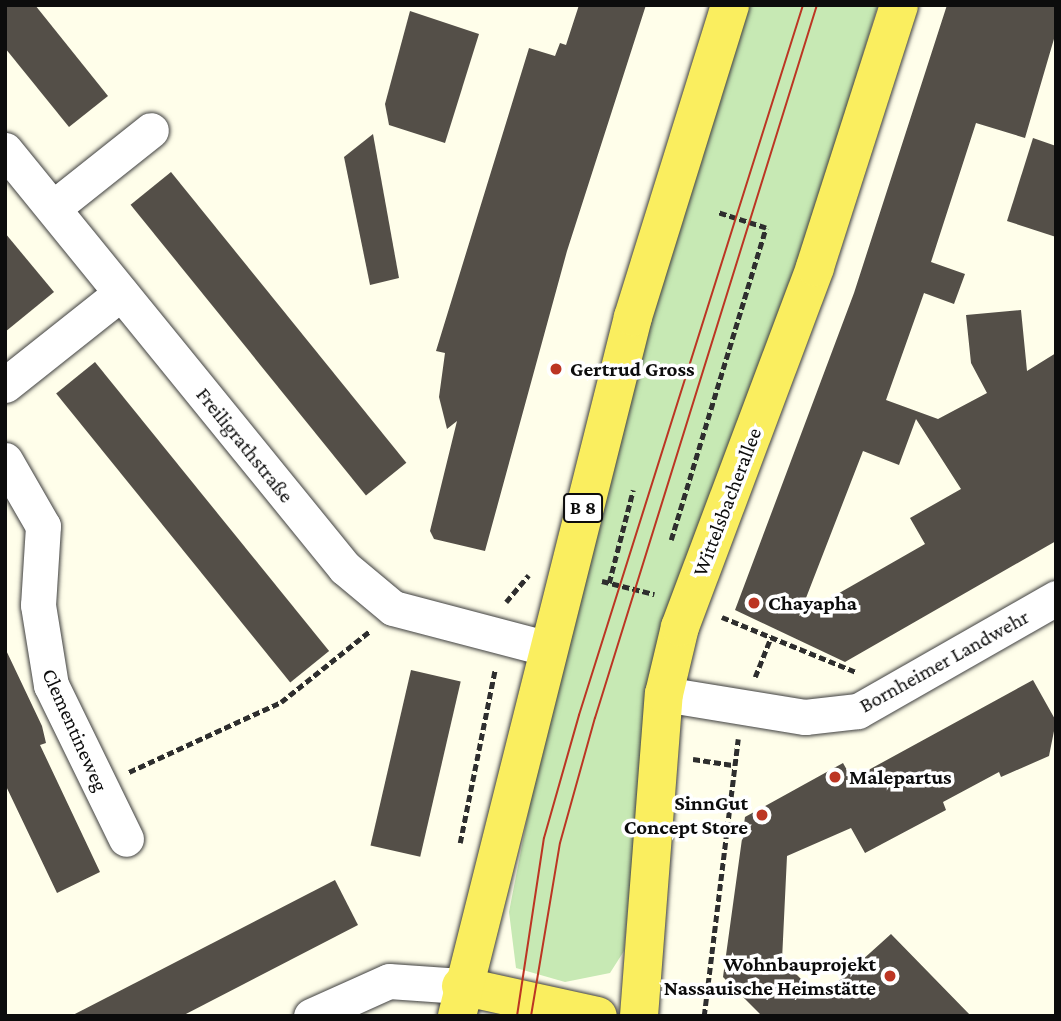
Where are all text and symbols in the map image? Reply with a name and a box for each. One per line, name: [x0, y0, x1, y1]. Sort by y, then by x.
place label: Gertrud Gross: [570, 356, 695, 382]
marker: Gertrud Gross: [548, 361, 564, 377]
street label: Freiligrathstraße: [191, 382, 299, 508]
street label: Wittelsbacherallee: [687, 424, 767, 580]
road number: B 8: [562, 492, 604, 524]
place label: Chayapha: [768, 590, 857, 616]
marker: Chayapha: [746, 595, 762, 611]
street label: Bornheimer Landwehr: [855, 604, 1033, 718]
street label: Clementineweg: [37, 665, 113, 795]
place label: Malepartus: [849, 764, 952, 790]
marker: Malepartus: [827, 769, 843, 785]
place label: SinnGut Concept Store: [624, 790, 748, 840]
marker: SinnGut Concept Store: [754, 807, 770, 823]
place label: Wohnbauprojekt Nassauische Heimstätte: [664, 951, 876, 1001]
marker: Wohnbauprojekt Nassauische Heimstätte: [882, 968, 898, 984]

